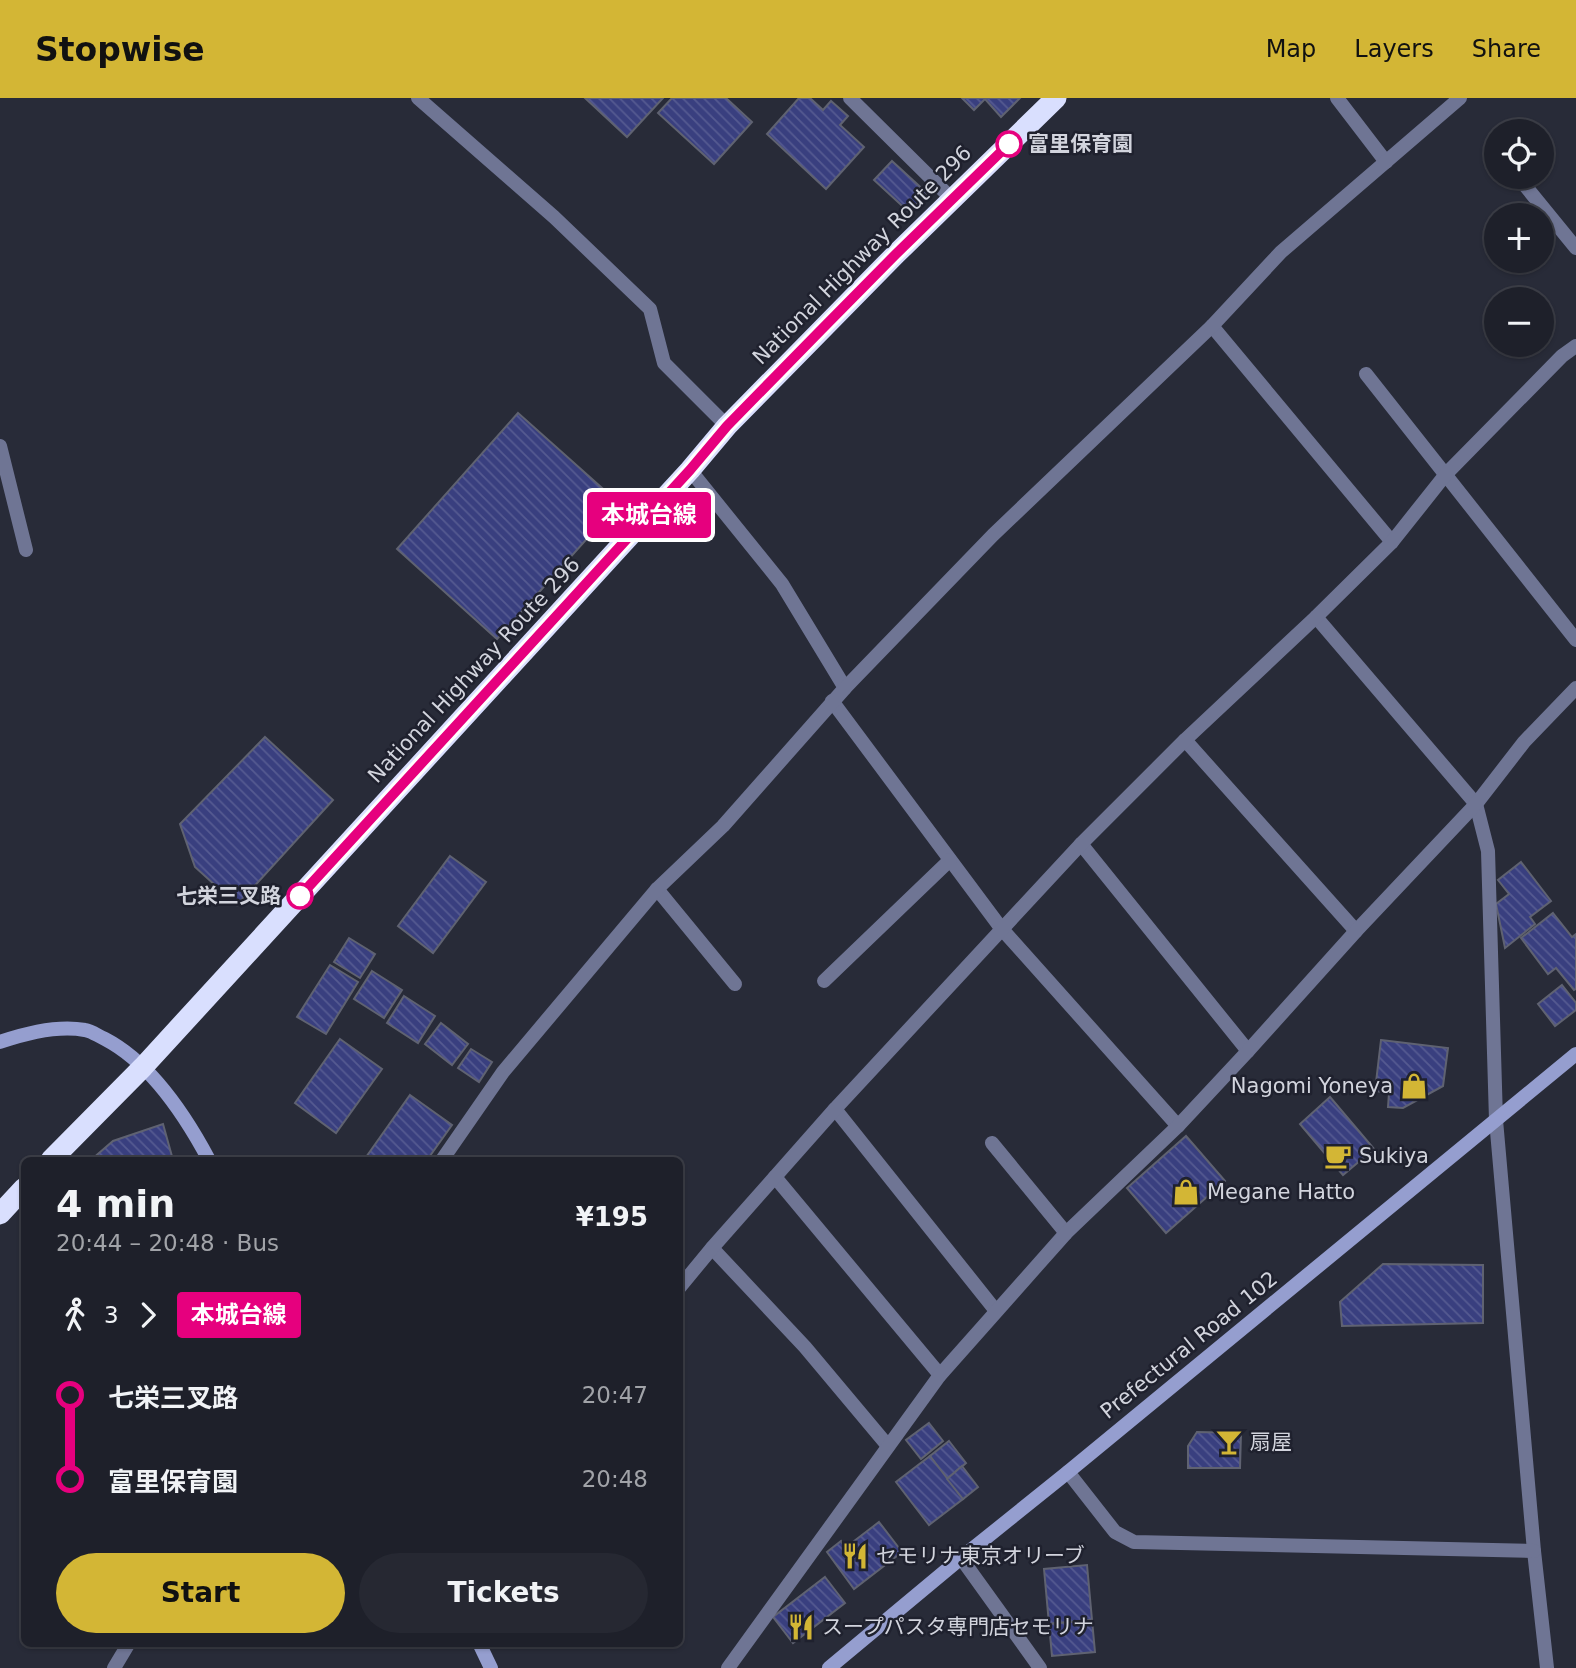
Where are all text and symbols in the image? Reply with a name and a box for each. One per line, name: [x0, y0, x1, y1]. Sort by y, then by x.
text: Stopwise: [35, 30, 205, 69]
text: Map: [1266, 35, 1316, 63]
text: Layers: [1354, 35, 1434, 63]
text: Share: [1472, 35, 1541, 63]
map controls: [1484, 119, 1554, 357]
button: locate: [1484, 119, 1554, 189]
marker: 富里保育園: [996, 131, 1022, 157]
place label: 富里保育園: [1028, 132, 1133, 156]
street label: National Highway Route 296: [748, 141, 976, 369]
button: +: [1484, 203, 1554, 273]
button: −: [1484, 287, 1554, 357]
line badge: 本城台線: [600, 492, 698, 538]
text: 本城台線: [601, 501, 697, 529]
street label: National Highway Route 296: [363, 552, 585, 788]
marker: 七栄三叉路: [287, 883, 313, 909]
place label: 七栄三叉路: [176, 884, 281, 908]
shop icon: Nagomi Yoneya: [1399, 1071, 1429, 1101]
place label: Nagomi Yoneya: [1231, 1074, 1393, 1098]
cafe icon: Sukiya: [1323, 1141, 1353, 1171]
place label: Sukiya: [1359, 1144, 1429, 1168]
shop icon: Megane Hatto: [1171, 1177, 1201, 1207]
place label: Megane Hatto: [1207, 1180, 1355, 1204]
text: 4 min: [56, 1182, 175, 1226]
text: ¥195: [576, 1202, 648, 1232]
text: 20:44 – 20:48 · Bus: [56, 1230, 279, 1256]
street label: Prefectural Road 102: [1096, 1266, 1282, 1424]
icon: walk: [56, 1296, 94, 1334]
icon: forward: [129, 1296, 167, 1334]
text: 本城台線: [191, 1301, 287, 1329]
text: 3: [104, 1302, 119, 1328]
text: 20:47: [582, 1382, 648, 1408]
text: 七栄三叉路: [108, 1383, 238, 1413]
bar icon: 扇屋: [1214, 1427, 1244, 1457]
place label: 扇屋: [1250, 1430, 1292, 1454]
text: 20:48: [582, 1466, 648, 1492]
text: 富里保育園: [108, 1467, 238, 1497]
restaurant icon: セモリナ東京オリーブ: [840, 1541, 870, 1571]
place label: セモリナ東京オリーブ: [876, 1544, 1085, 1568]
button: Start: [56, 1553, 345, 1633]
button: Tickets: [359, 1553, 648, 1633]
restaurant icon: スープパスタ専門店セモリナ: [786, 1612, 816, 1642]
place label: スープパスタ専門店セモリナ: [822, 1615, 1094, 1639]

